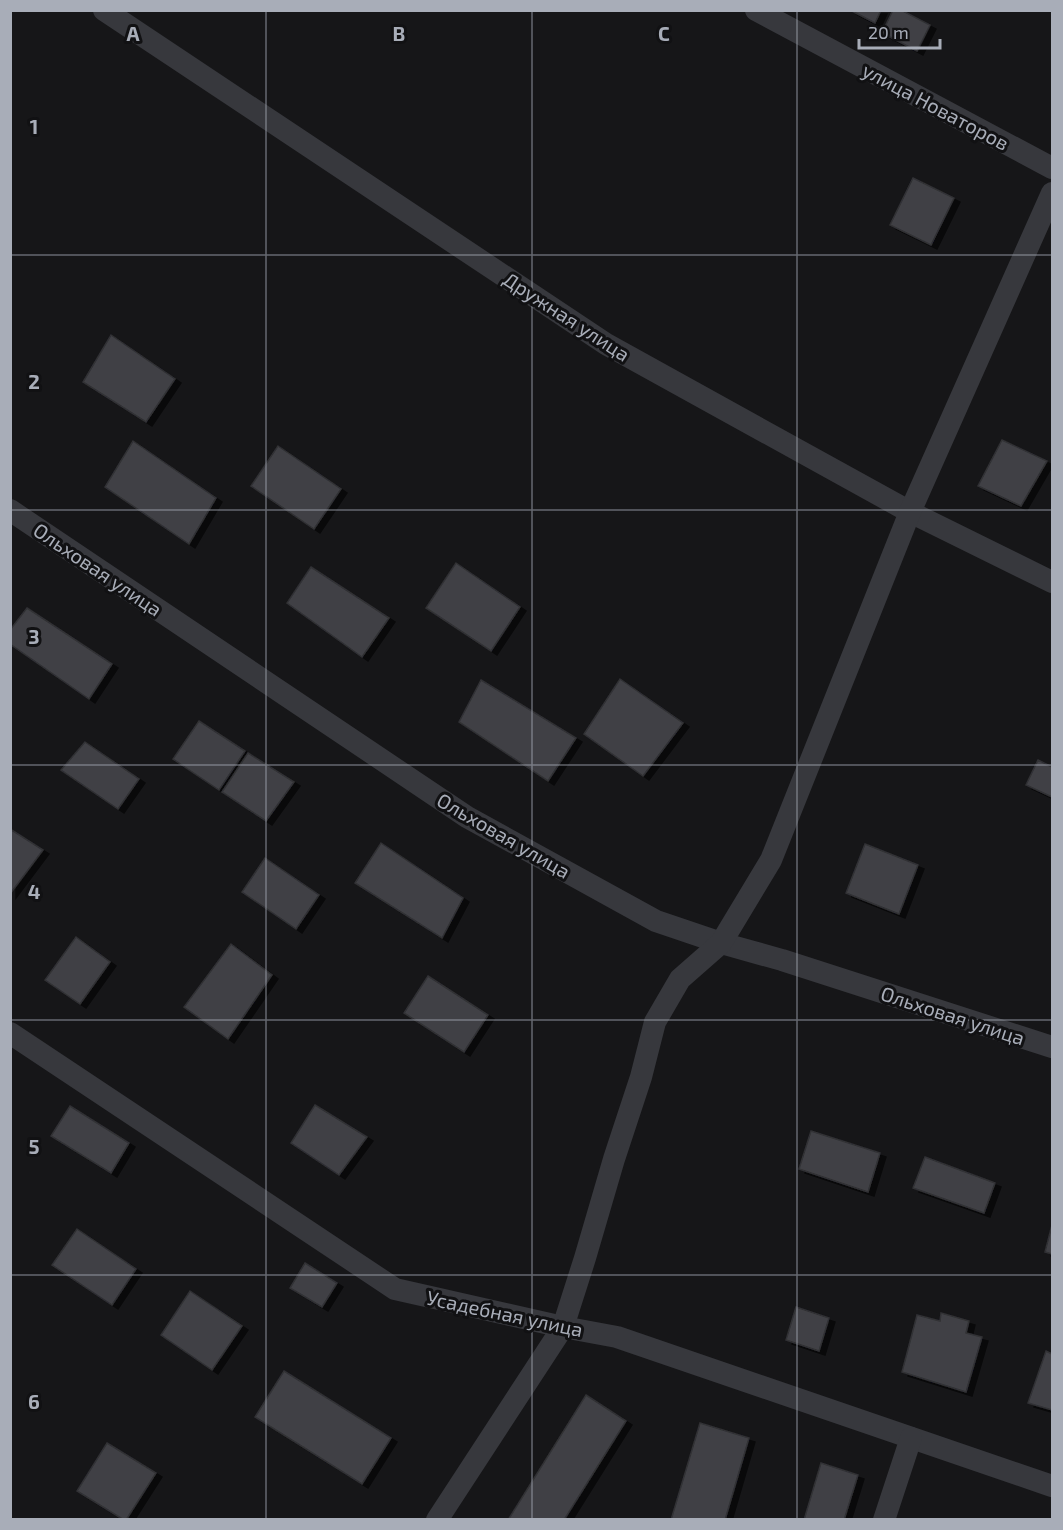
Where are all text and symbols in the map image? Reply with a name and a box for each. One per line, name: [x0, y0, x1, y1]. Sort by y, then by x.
scale bar: [859, 12, 940, 50]
text: A: [126, 21, 140, 45]
text: B: [393, 21, 405, 45]
text: C: [658, 21, 670, 45]
text: 20 m: [868, 21, 909, 43]
street label: улица Новаторов: [858, 57, 1013, 156]
text: 1: [30, 114, 38, 138]
street label: Дружная улица: [499, 266, 635, 367]
text: 2: [28, 369, 40, 393]
street label: Ольховая улица: [29, 517, 167, 622]
text: 3: [28, 624, 40, 648]
street label: Ольховая улица: [433, 787, 575, 884]
text: 4: [28, 879, 41, 903]
street label: Ольховая улица: [878, 980, 1028, 1051]
text: 5: [28, 1134, 40, 1158]
street label: Усадебная улица: [424, 1285, 585, 1342]
text: 6: [28, 1389, 40, 1413]

